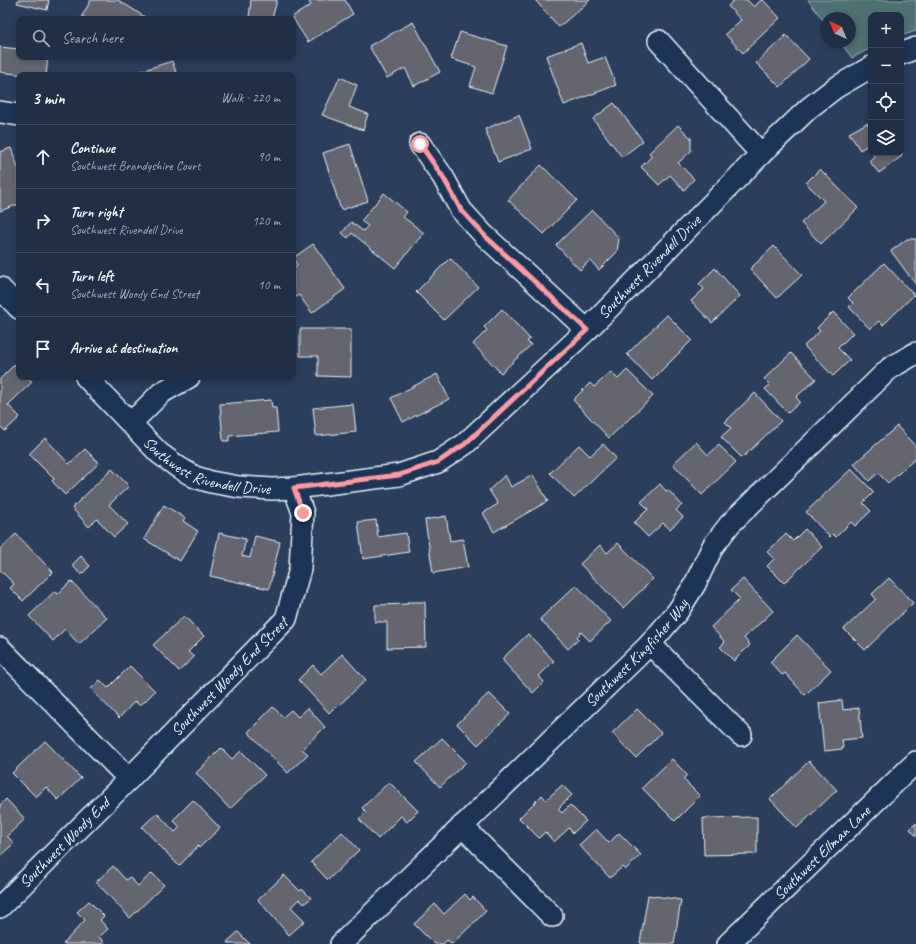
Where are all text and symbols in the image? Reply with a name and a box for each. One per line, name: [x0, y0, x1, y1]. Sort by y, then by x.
north arrow: [820, 12, 856, 48]
map controls: [868, 12, 904, 156]
button: +: [868, 12, 904, 48]
search box: [16, 16, 296, 60]
icon: search: [30, 27, 52, 49]
text: Search here: [62, 29, 123, 48]
button: −: [868, 48, 904, 84]
button: locate: [868, 84, 904, 120]
text: 3 min: [32, 88, 65, 109]
text: Walk · 220 m: [221, 90, 280, 106]
button: layers: [868, 120, 904, 156]
route start: [411, 135, 429, 153]
text: Continue: [70, 139, 115, 158]
icon: ahead: [32, 146, 54, 168]
text: 90 m: [258, 149, 280, 165]
text: Southwest Brandyshire Court: [70, 158, 200, 174]
text: Turn right: [70, 203, 123, 222]
street label: Southwest Rivendell Drive: [594, 209, 706, 323]
icon: right: [32, 210, 54, 232]
text: 120 m: [252, 213, 280, 229]
text: Southwest Rivendell Drive: [70, 222, 182, 238]
text: Turn left: [70, 267, 113, 286]
icon: left: [32, 274, 54, 296]
text: 10 m: [258, 277, 280, 293]
text: Southwest Woody End Street: [70, 286, 199, 302]
icon: arrive: [32, 338, 54, 360]
text: Arrive at destination: [70, 339, 177, 358]
street label: Southwest Rivendell Drive: [139, 433, 273, 499]
route end: [294, 504, 312, 522]
street label: Southwest Kingfisher Way: [581, 594, 694, 712]
street label: Southwest Woody End Street: [166, 611, 294, 741]
street label: Southwest Woody End: [15, 792, 116, 892]
street label: Southwest Ellman Lane: [769, 800, 876, 904]

